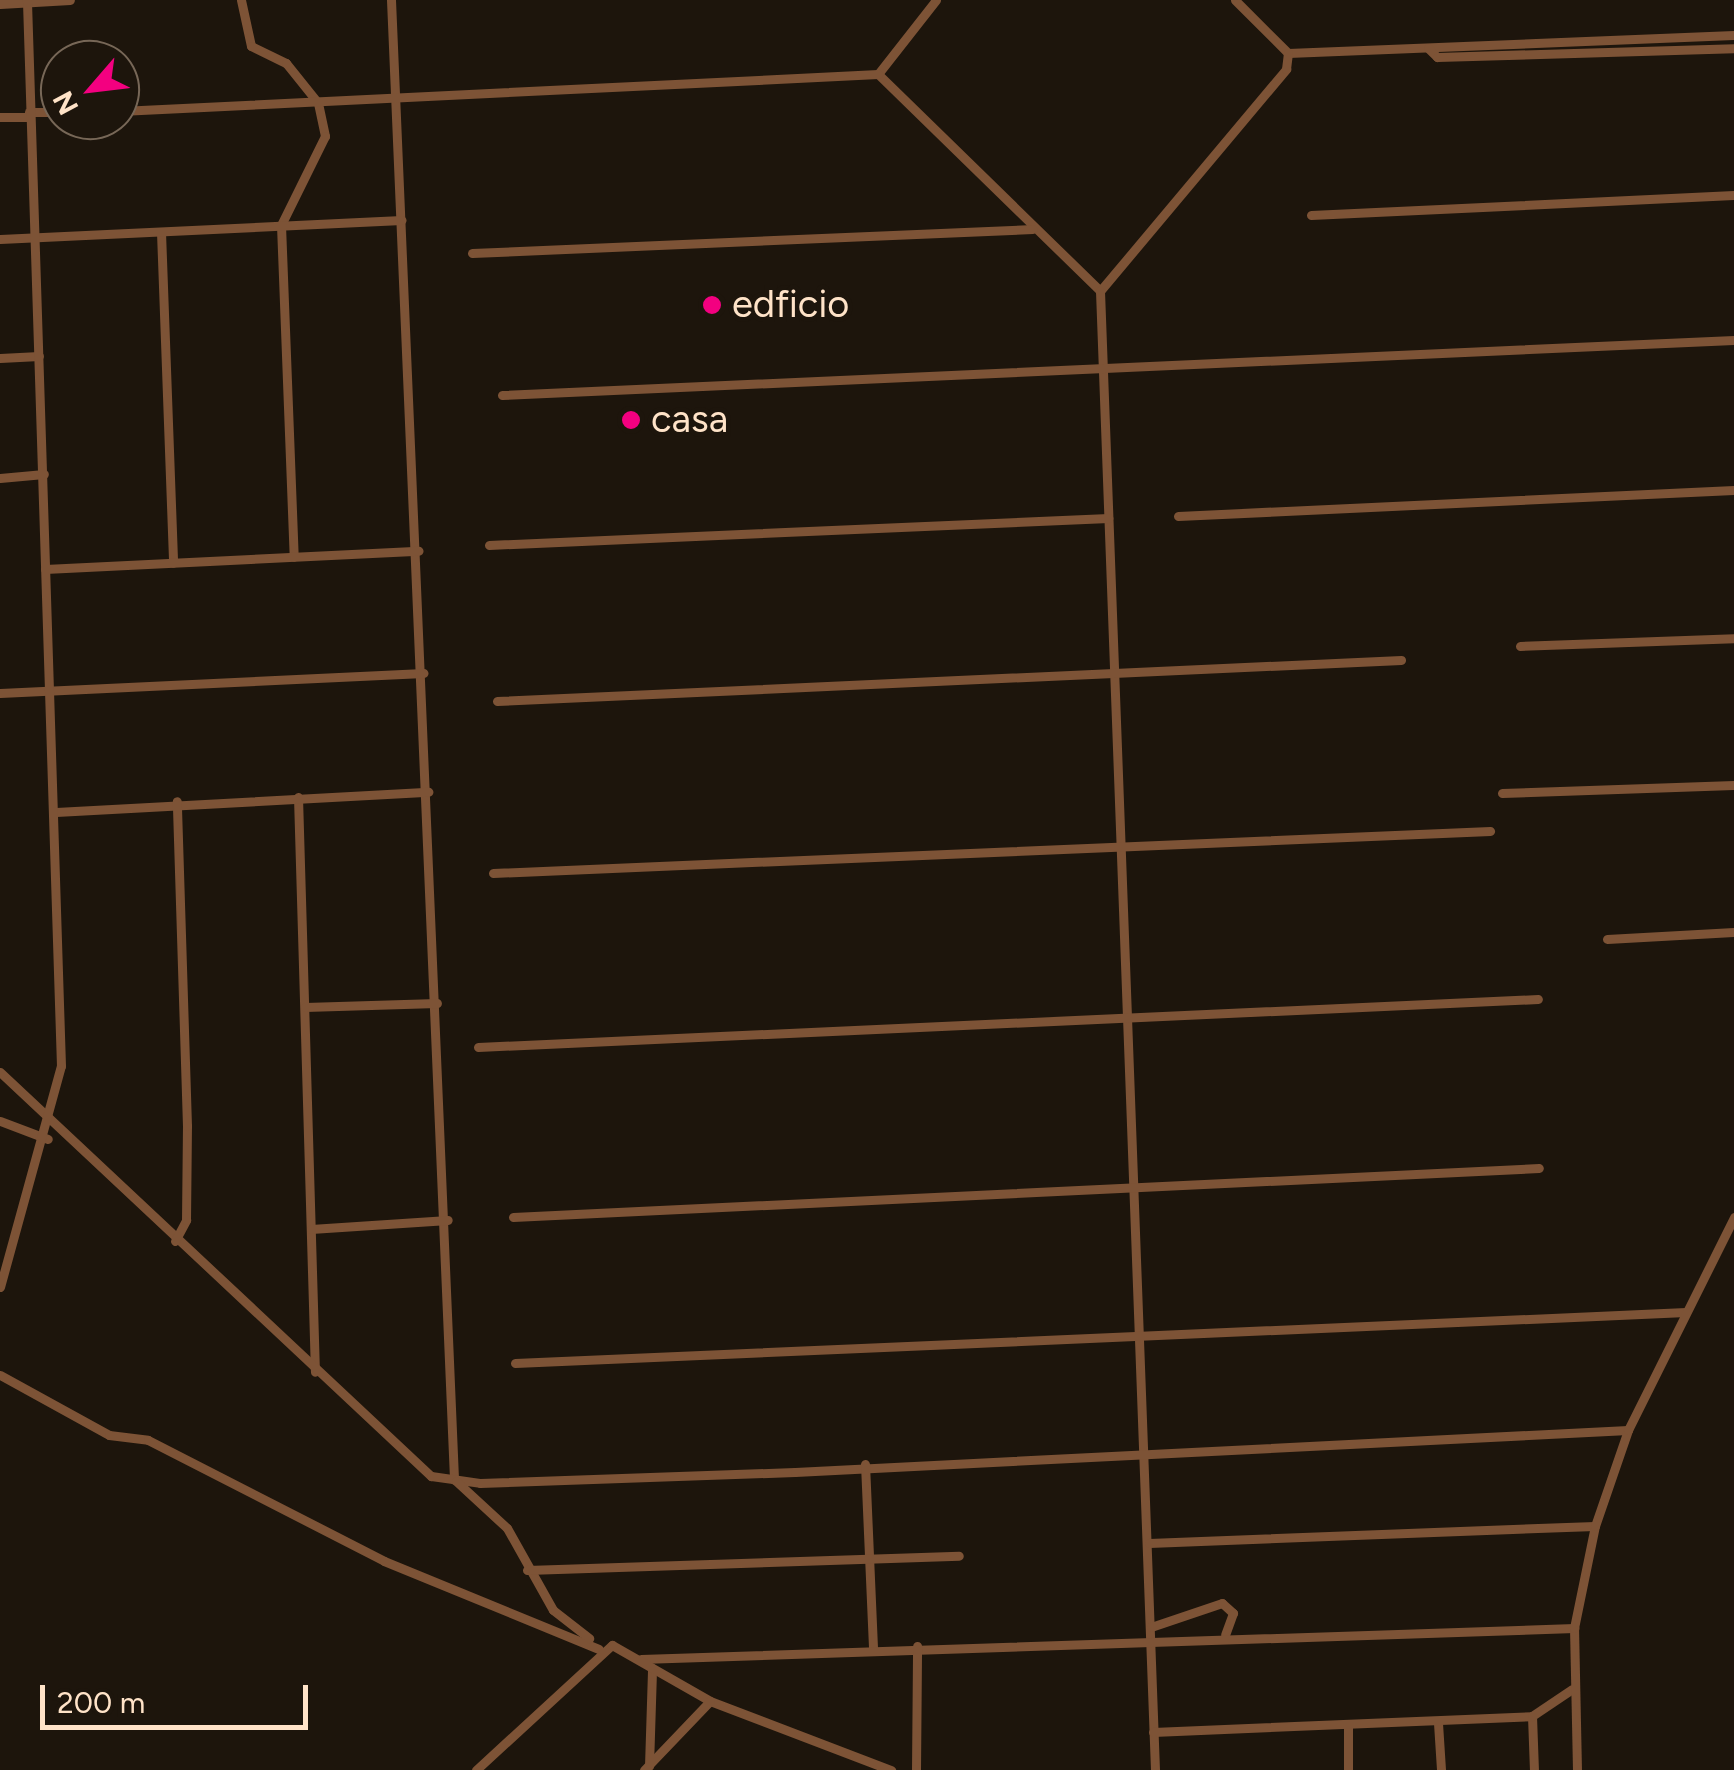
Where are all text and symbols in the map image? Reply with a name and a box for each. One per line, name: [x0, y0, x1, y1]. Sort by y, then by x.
north arrow: [40, 40, 140, 140]
text: N: [45, 86, 85, 121]
place label: edficio: [732, 282, 849, 328]
marker: edficio: [701, 294, 723, 316]
place label: casa: [651, 397, 728, 443]
marker: casa: [620, 409, 642, 431]
scale bar: [45, 1665, 312, 1727]
text: 200 m: [57, 1684, 145, 1721]

